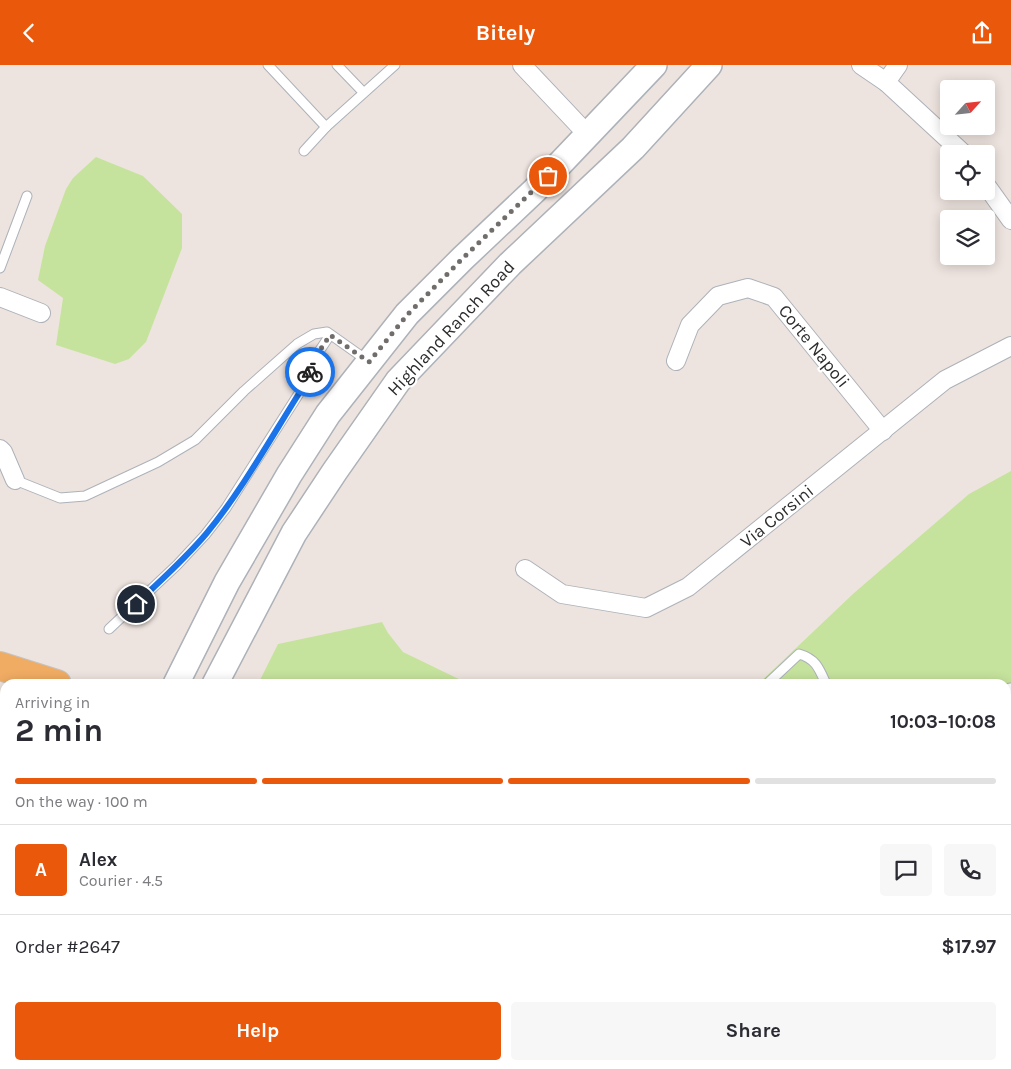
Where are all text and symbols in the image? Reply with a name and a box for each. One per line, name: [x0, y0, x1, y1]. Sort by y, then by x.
icon: back: [15, 19, 43, 47]
icon: share: [968, 19, 996, 47]
text: Bitely: [476, 20, 535, 46]
north arrow: [940, 80, 995, 135]
map controls: [940, 80, 995, 265]
button: locate: [940, 145, 995, 200]
pin: [527, 155, 569, 197]
icon: bag: [534, 162, 562, 190]
button: layers: [940, 210, 995, 265]
street label: Highland Ranch Road: [383, 256, 519, 400]
street label: Corte Napoli: [774, 300, 854, 392]
courier: [285, 347, 335, 397]
icon: bike: [296, 358, 324, 386]
street label: Via Corsini: [736, 480, 818, 552]
pin: [115, 583, 157, 625]
icon: home: [122, 590, 150, 618]
text: Arriving in: [15, 693, 90, 712]
text: 10:03–10:08: [890, 711, 996, 733]
text: 2 min: [15, 712, 103, 749]
text: On the way · 100 m: [15, 792, 148, 811]
button: chat: [880, 844, 932, 896]
button: phone: [944, 844, 996, 896]
text: Alex: [79, 849, 117, 871]
text: A: [35, 859, 47, 881]
text: Courier · 4.5: [79, 871, 163, 890]
text: Order #2647: [15, 936, 120, 958]
text: $17.97: [942, 936, 996, 958]
button: Help: [15, 1002, 501, 1060]
button: Share: [511, 1002, 996, 1060]

